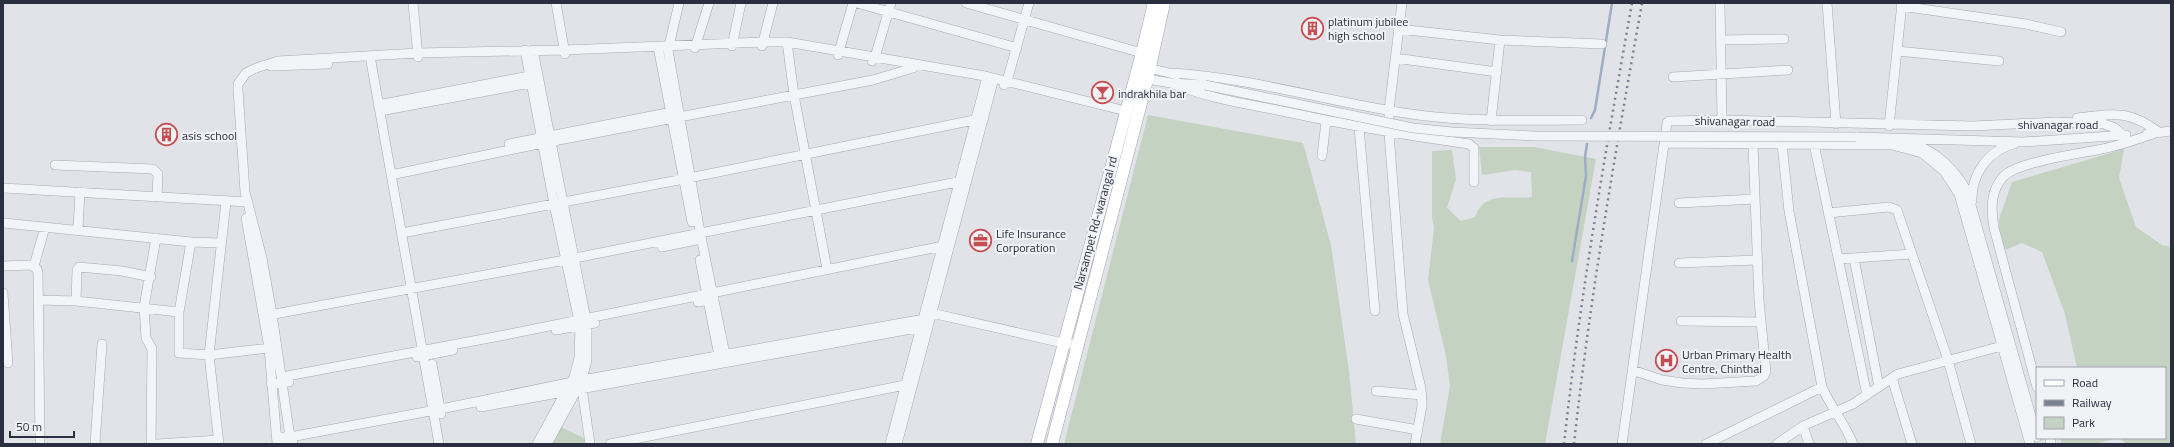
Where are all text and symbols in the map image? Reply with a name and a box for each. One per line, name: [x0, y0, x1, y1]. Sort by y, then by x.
place label: platinum jubilee high school: [1328, 12, 1408, 45]
building icon: platinum jubilee high school: [1299, 15, 1325, 41]
bar icon: indrakhila bar: [1090, 80, 1116, 106]
place label: indrakhila bar: [1118, 84, 1186, 103]
street label: shivanagar road: [1695, 111, 1775, 131]
street label: shivanagar road: [2018, 115, 2098, 134]
building icon: asis school: [153, 122, 179, 148]
place label: asis school: [182, 126, 237, 145]
street label: Narsampet Rd-warangal rd: [1068, 154, 1122, 292]
place label: Life Insurance Corporation: [996, 224, 1066, 257]
office icon: Life Insurance Corporation: [967, 227, 993, 253]
place label: Urban Primary Health Centre, Chinthal: [1682, 345, 1791, 378]
hospital icon: Urban Primary Health Centre, Chinthal: [1653, 348, 1679, 374]
legend: [2036, 367, 2166, 439]
text: Road: [2072, 373, 2098, 392]
text: Railway: [2072, 393, 2112, 412]
scale bar: [10, 413, 74, 439]
text: Park: [2072, 413, 2095, 432]
text: 50 m: [16, 417, 42, 436]

